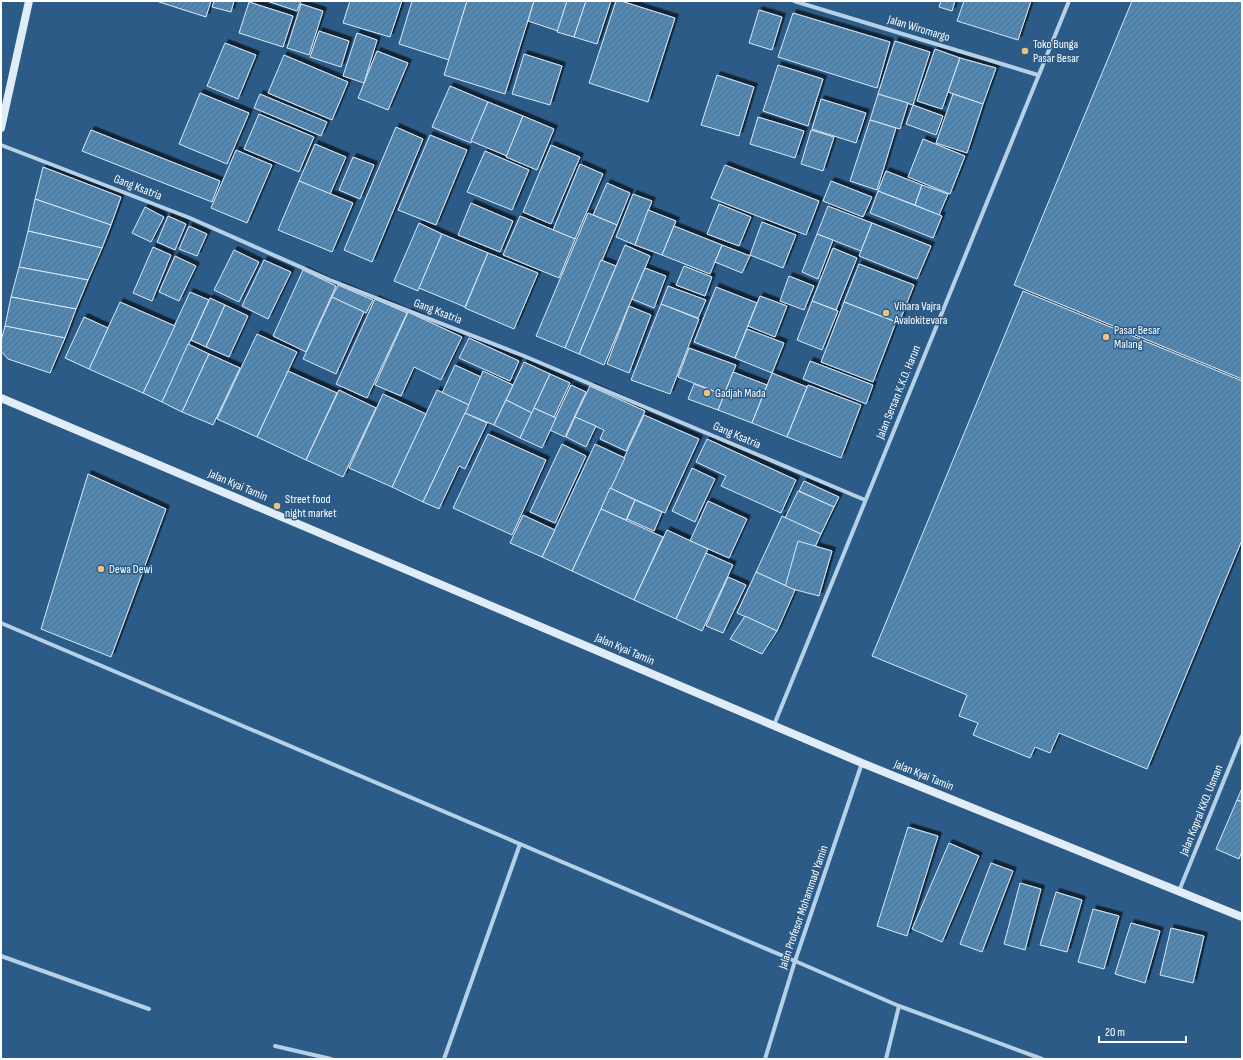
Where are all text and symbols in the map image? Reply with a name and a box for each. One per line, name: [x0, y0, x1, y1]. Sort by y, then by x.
street label: Jalan Wiromargo: [885, 12, 952, 45]
place label: Toko Bunga Pasar Besar: [1033, 37, 1080, 66]
marker: Toko Bunga Pasar Besar: [1020, 46, 1030, 56]
street label: Gang Ksatria: [112, 171, 164, 204]
street label: Gang Ksatria: [412, 295, 464, 328]
place label: Vihara Vajra Avalokitevara: [893, 299, 948, 328]
marker: Vihara Vajra Avalokitevara: [881, 308, 891, 318]
place label: Pasar Besar Malang: [1114, 323, 1161, 352]
marker: Pasar Besar Malang: [1101, 332, 1111, 342]
street label: Jalan Sersan K.K.O. Harun: [872, 343, 924, 442]
place label: Gadjah Mada: [715, 386, 766, 401]
marker: Gadjah Mada: [702, 388, 712, 398]
street label: Gang Ksatria: [711, 419, 763, 452]
street label: Jalan Kyai Tamin: [205, 466, 270, 505]
place label: Street food night market: [285, 492, 337, 521]
marker: Street food night market: [272, 501, 282, 511]
place label: Dewa Dewi: [109, 562, 152, 577]
marker: Dewa Dewi: [96, 564, 106, 574]
street label: Jalan Kyai Tamin: [592, 630, 657, 669]
street label: Jalan Kyai Tamin: [891, 756, 956, 794]
street label: Jalan Kopral KKO. Usman: [1176, 763, 1226, 859]
street label: Jalan Profesor Mohammad Yamin: [775, 843, 832, 972]
scale bar: [1099, 1018, 1186, 1044]
text: 20 m: [1105, 1025, 1125, 1040]

